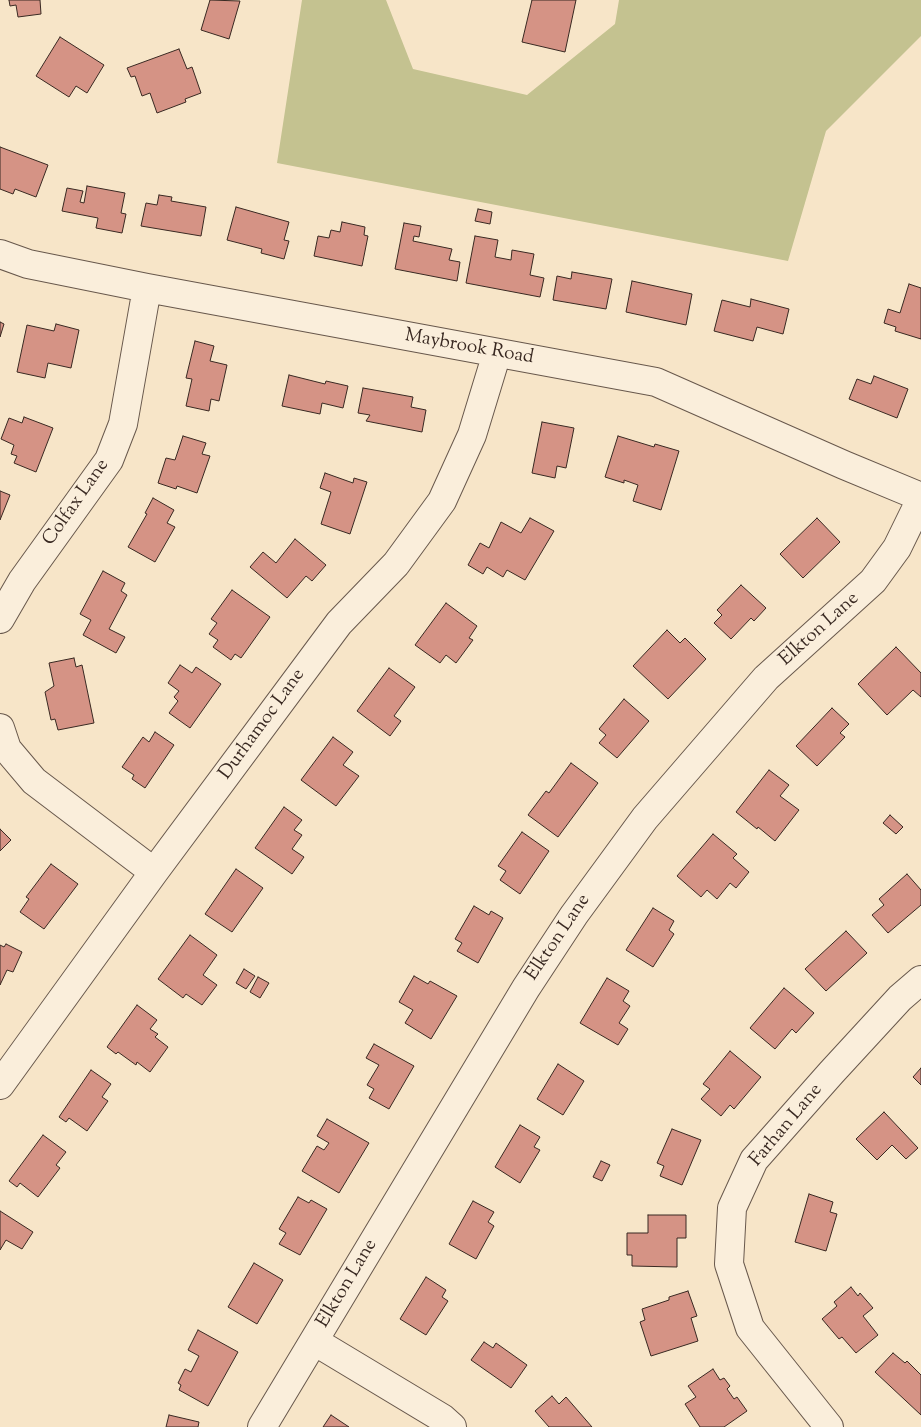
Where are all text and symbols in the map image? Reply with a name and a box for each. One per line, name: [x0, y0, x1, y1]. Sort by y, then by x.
street label: Maybrook Road: [403, 325, 535, 371]
street label: Colfax Lane: [39, 455, 115, 551]
street label: Elkton Lane: [775, 588, 865, 672]
street label: Durhamoc Lane: [215, 665, 311, 785]
street label: Elkton Lane: [522, 890, 596, 986]
street label: Farhan Lane: [746, 1080, 828, 1172]
street label: Elkton Lane: [313, 1236, 383, 1332]

